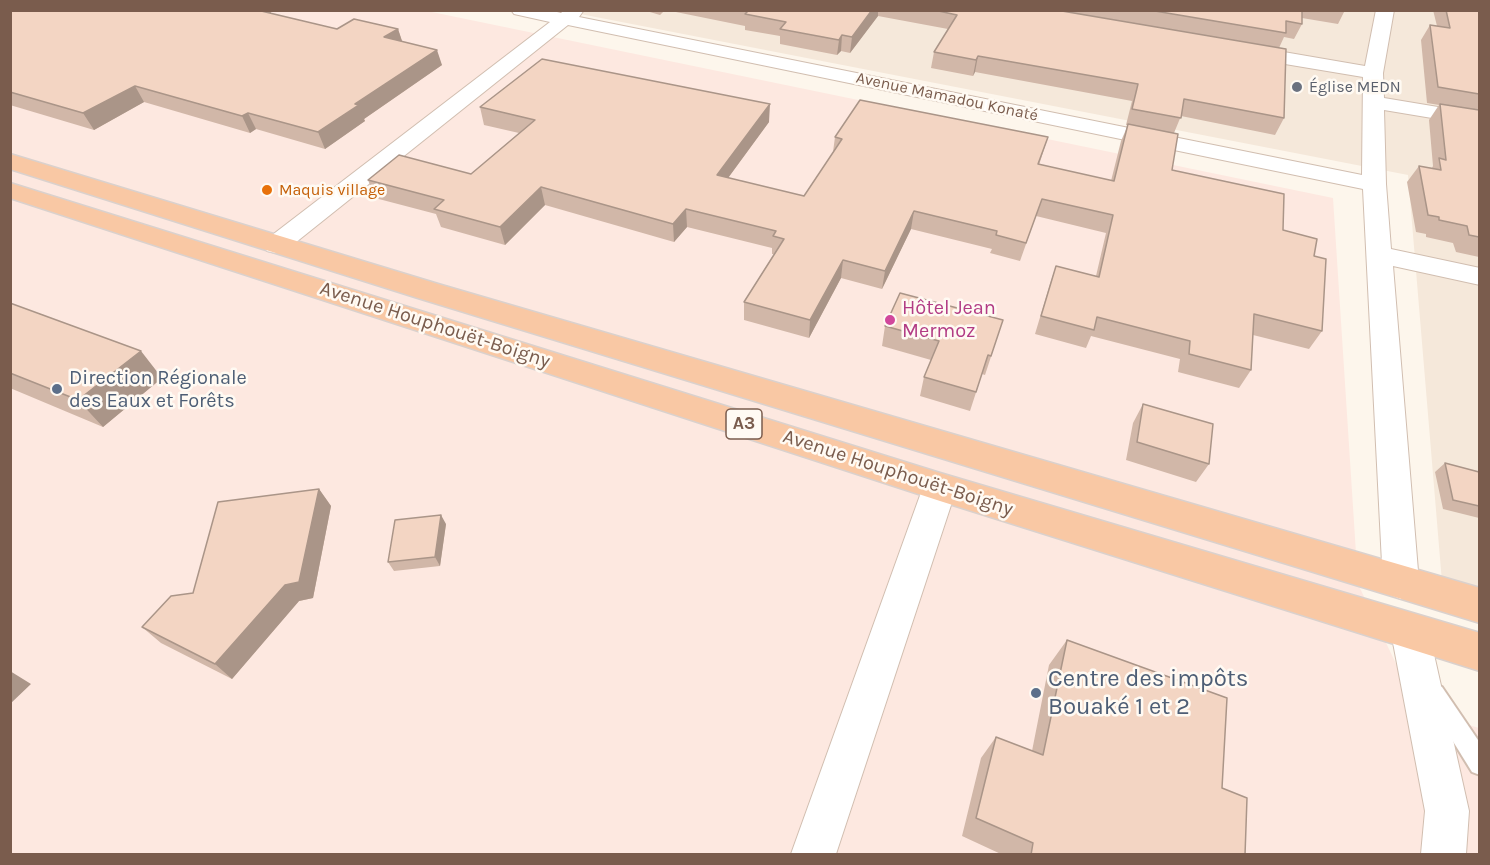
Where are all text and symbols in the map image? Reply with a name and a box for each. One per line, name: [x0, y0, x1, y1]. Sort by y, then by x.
street label: Avenue Mamadou Konaté: [854, 68, 1040, 126]
place label: Église MEDN: [1309, 77, 1401, 97]
marker: Église MEDN: [1290, 80, 1304, 94]
place label: Maquis village: [279, 180, 385, 200]
marker: Maquis village: [260, 183, 274, 197]
street label: Avenue Houphouët-Boigny: [317, 276, 553, 374]
place label: Hôtel Jean Mermoz: [902, 296, 996, 343]
marker: Hôtel Jean Mermoz: [883, 313, 897, 327]
place label: Direction Régionale des Eaux et Forêts: [69, 366, 247, 413]
marker: Direction Régionale des Eaux et Forêts: [50, 382, 64, 396]
road number: A3: [726, 409, 762, 439]
street label: Avenue Houphouët-Boigny: [780, 424, 1016, 522]
place label: Centre des impôts Bouaké 1 et 2: [1048, 665, 1248, 721]
marker: Centre des impôts Bouaké 1 et 2: [1029, 686, 1043, 700]

